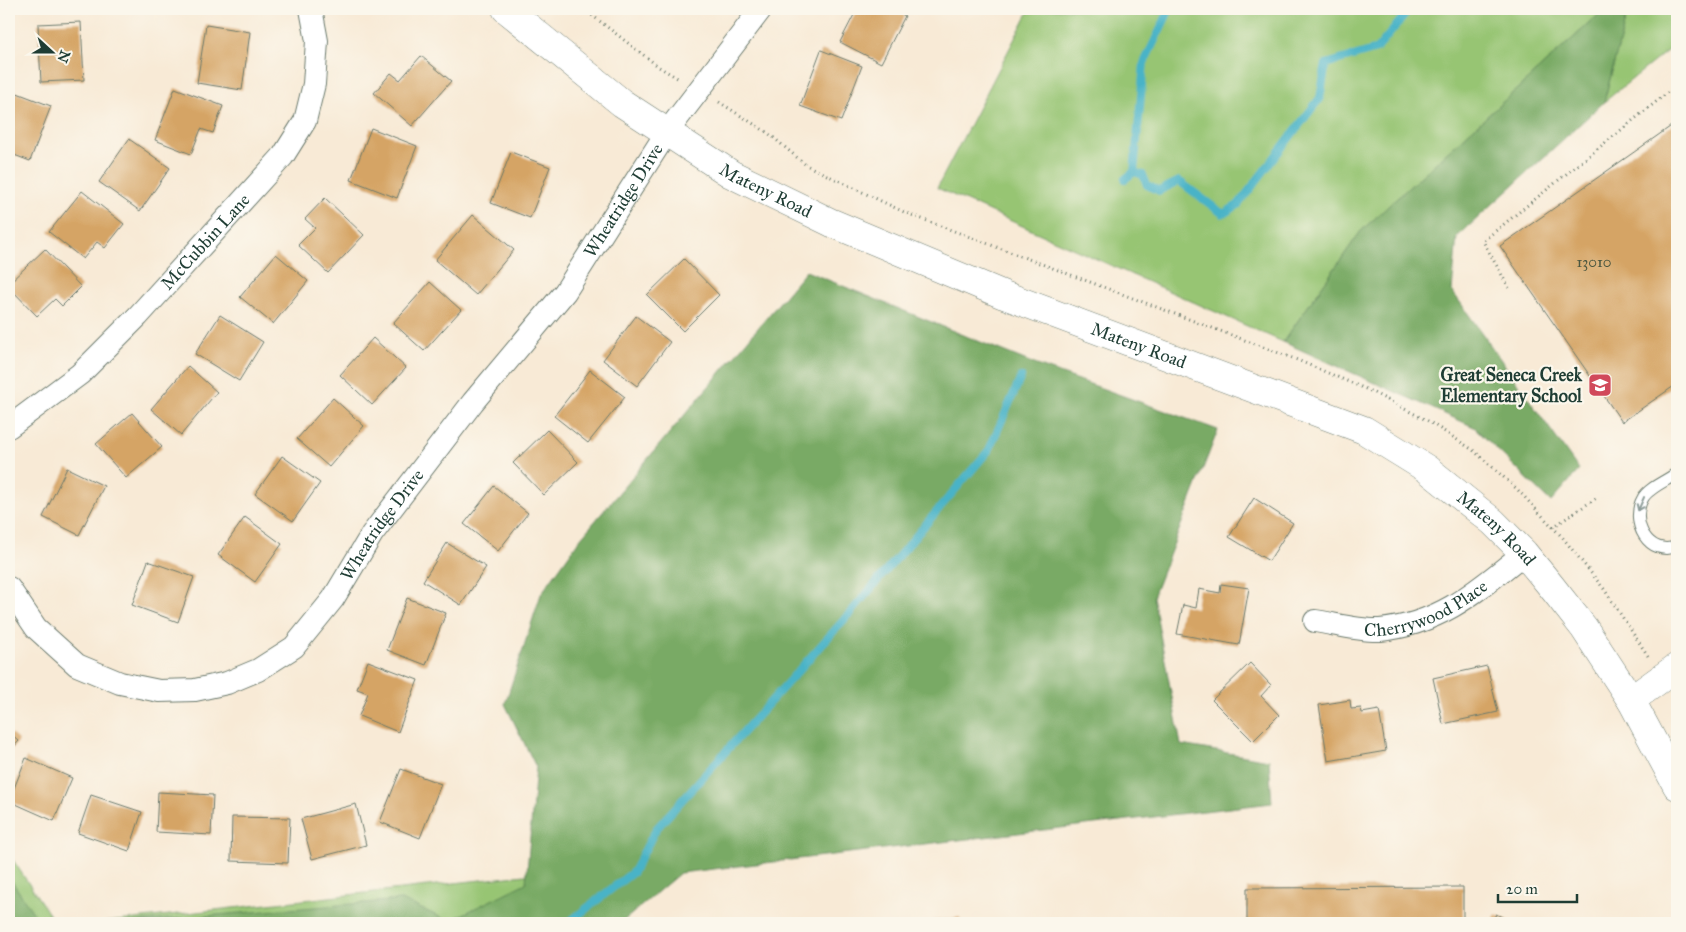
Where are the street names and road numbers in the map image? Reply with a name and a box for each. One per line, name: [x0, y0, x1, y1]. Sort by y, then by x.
street label: Wheatridge Drive: [579, 139, 668, 261]
street label: Mateny Road: [715, 159, 816, 223]
street label: McCubbin Lane: [156, 189, 255, 294]
street label: Mateny Road: [1088, 318, 1189, 373]
street label: Wheatridge Drive: [336, 465, 429, 584]
street label: Mateny Road: [1452, 486, 1541, 570]
street label: Cherrywood Place: [1363, 575, 1492, 641]

